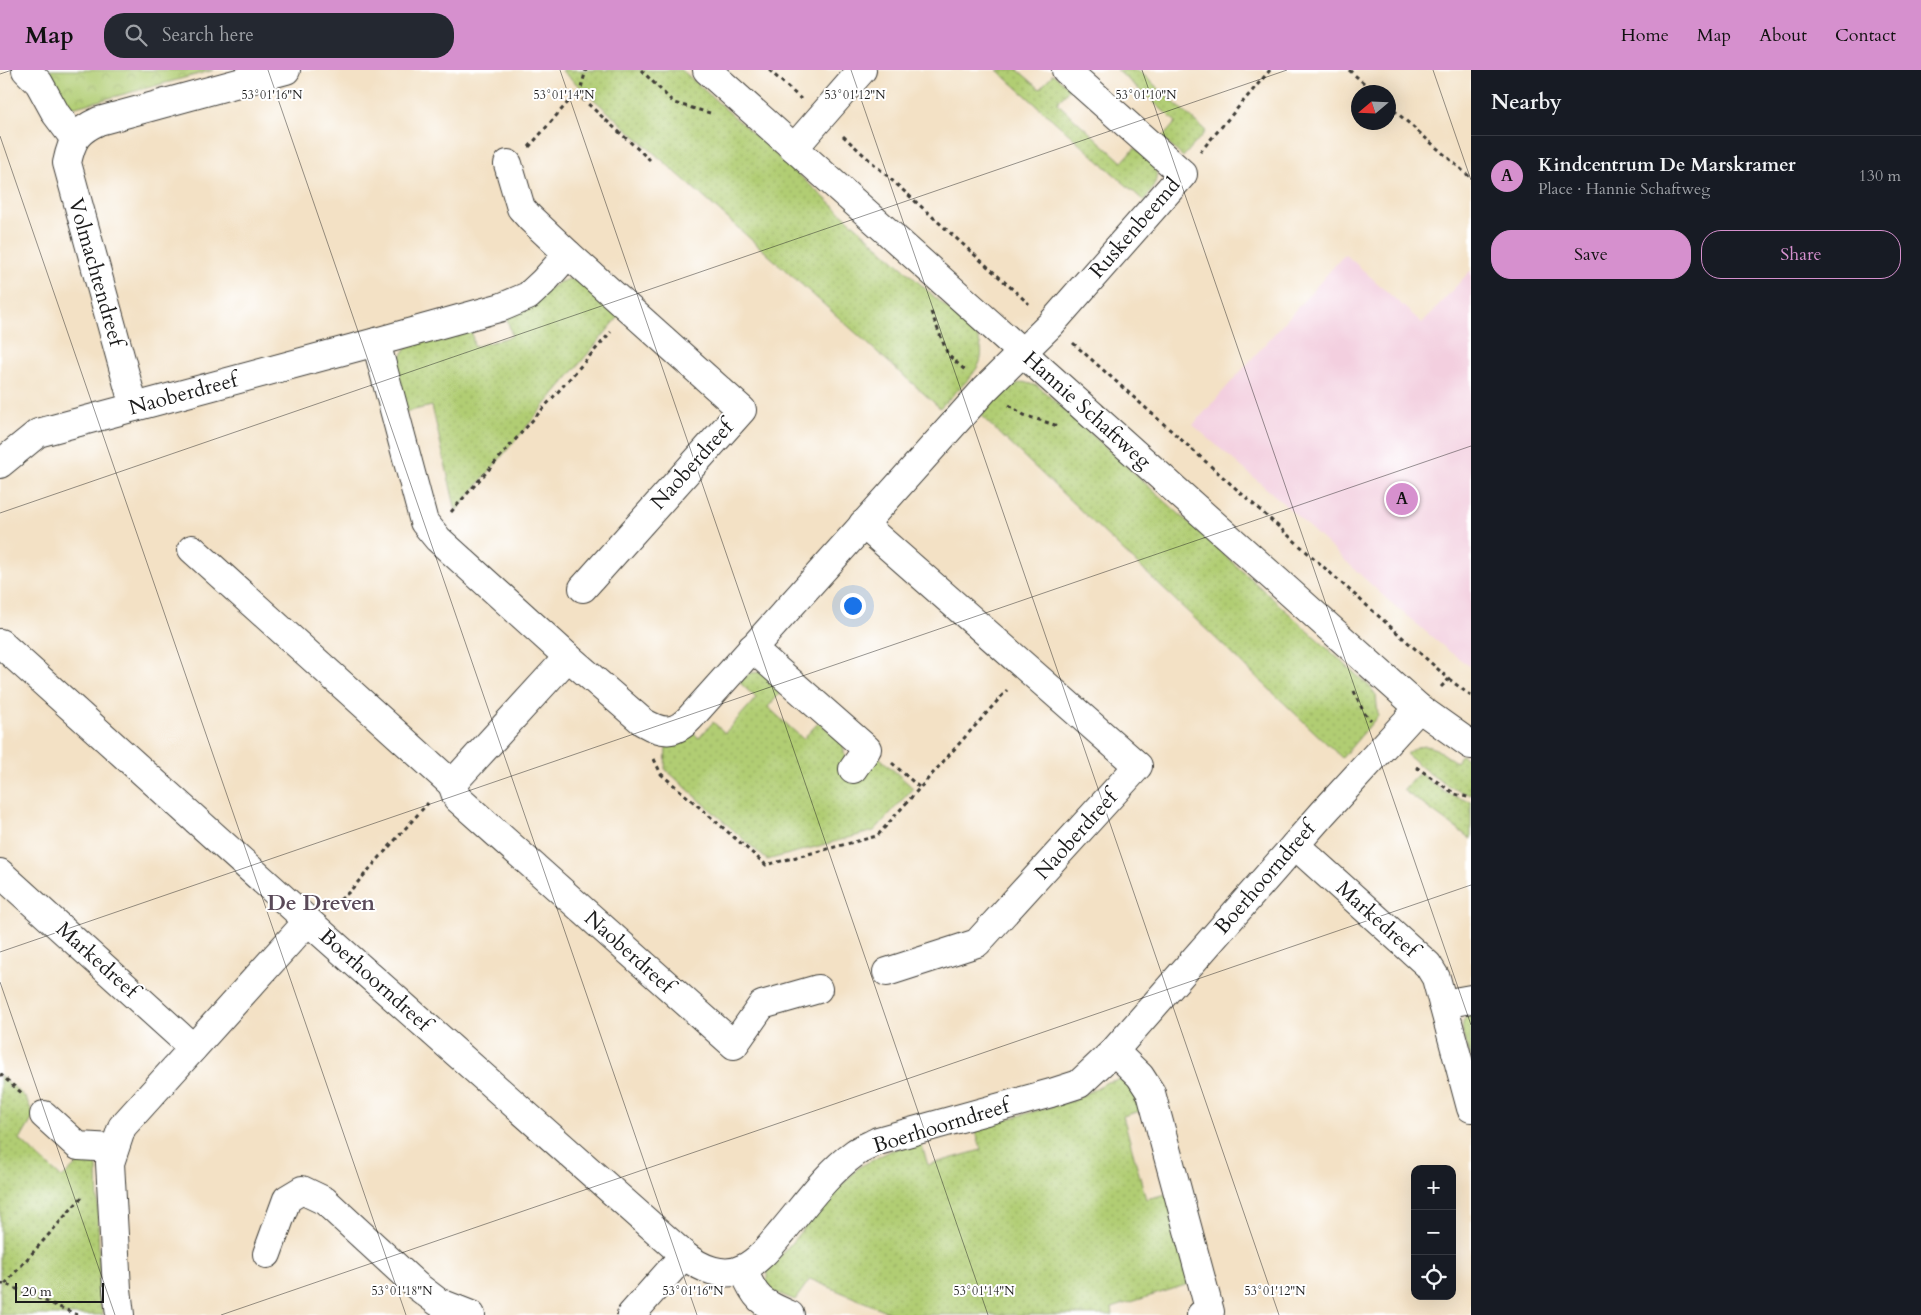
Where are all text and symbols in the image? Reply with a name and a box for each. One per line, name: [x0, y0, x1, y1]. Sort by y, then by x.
search box: [104, 13, 454, 58]
text: Map: [25, 19, 74, 52]
icon: search: [122, 21, 150, 49]
text: Search here: [162, 22, 254, 48]
text: Home: [1621, 23, 1669, 48]
text: Map: [1697, 23, 1731, 48]
text: About: [1759, 23, 1807, 48]
text: Contact: [1835, 23, 1896, 48]
north arrow: [1351, 85, 1396, 130]
text: 53°01'16"N: [242, 87, 303, 103]
text: 53°01'14"N: [534, 87, 595, 103]
text: 53°01'12"N: [825, 87, 886, 103]
text: 53°01'10"N: [1116, 87, 1177, 103]
text: Nearby: [1491, 88, 1562, 117]
text: Kindcentrum De Marskramer: [1538, 152, 1796, 178]
text: A: [1501, 165, 1513, 187]
text: 130 m: [1859, 165, 1901, 187]
street label: Ruskenbeemd: [1083, 171, 1187, 285]
text: Place · Hannie Schaftweg: [1538, 178, 1710, 200]
street label: Volmachtendreef: [61, 195, 132, 353]
button: Save: [1491, 230, 1691, 279]
button: Share: [1701, 230, 1901, 279]
street label: Hannie Schaftweg: [1017, 345, 1158, 476]
street label: Naoberdreef: [126, 365, 244, 422]
street label: Naoberdreef: [644, 411, 742, 516]
pin: A: [1386, 480, 1418, 518]
your location: [840, 593, 866, 619]
street label: Naoberdreef: [1028, 781, 1126, 886]
street label: Boerhoorndreef: [1208, 813, 1325, 941]
street label: Markedreef: [1330, 874, 1427, 966]
district label: De Dreven: [267, 888, 375, 918]
street label: Naoberdreef: [578, 904, 683, 1002]
street label: Markedreef: [50, 915, 147, 1007]
street label: Boerhoorndreef: [313, 922, 440, 1040]
street label: Boerhoorndreef: [869, 1090, 1016, 1160]
map controls: [1411, 1165, 1456, 1300]
button: +: [1411, 1165, 1456, 1210]
button: −: [1411, 1210, 1456, 1255]
button: locate: [1411, 1255, 1456, 1300]
scale bar: [15, 1280, 104, 1303]
text: 20 m: [22, 1282, 52, 1301]
text: 53°01'18"N: [372, 1283, 433, 1299]
text: 53°01'16"N: [663, 1283, 724, 1299]
text: 53°01'14"N: [954, 1283, 1015, 1299]
text: 53°01'12"N: [1245, 1283, 1306, 1299]

